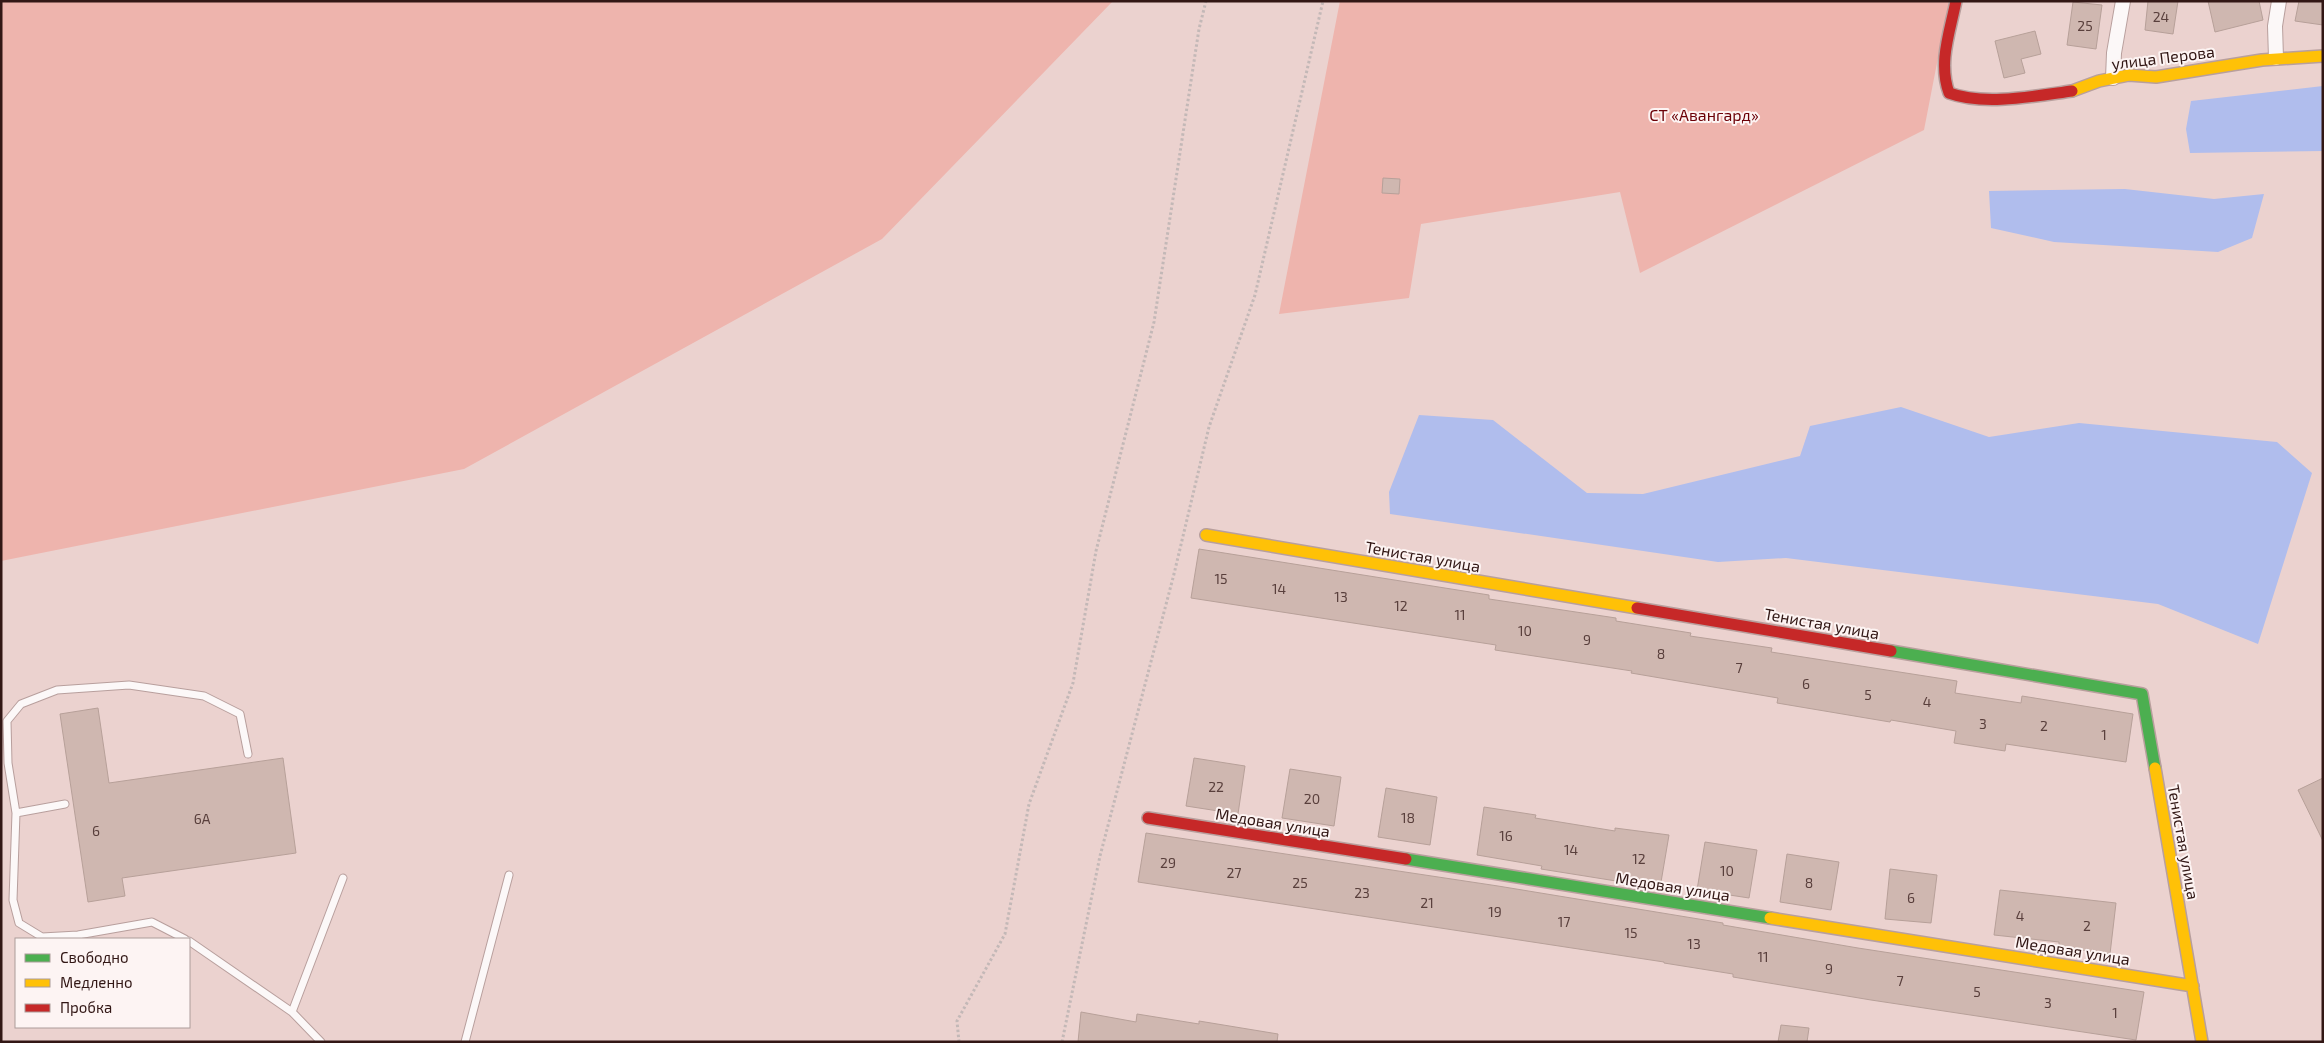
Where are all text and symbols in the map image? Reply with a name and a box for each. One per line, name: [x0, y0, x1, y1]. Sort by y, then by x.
house number: 24: [2153, 8, 2169, 25]
house number: 25: [2077, 17, 2093, 34]
street label: улица Перова: [2110, 41, 2216, 74]
park label: СТ «Авангард»: [1649, 105, 1759, 124]
street label: Тенистая улица: [1364, 537, 1482, 576]
house number: 15: [1214, 570, 1228, 587]
house number: 14: [1272, 580, 1286, 597]
house number: 13: [1334, 588, 1348, 605]
house number: 12: [1394, 597, 1408, 614]
street label: Тенистая улица: [1763, 604, 1881, 643]
house number: 11: [1454, 606, 1466, 623]
house number: 10: [1518, 622, 1532, 639]
house number: 9: [1583, 631, 1591, 648]
house number: 8: [1657, 645, 1665, 662]
house number: 7: [1735, 659, 1743, 676]
house number: 6: [1802, 675, 1810, 692]
house number: 5: [1864, 686, 1872, 703]
house number: 4: [1923, 693, 1931, 710]
house number: 3: [1979, 715, 1987, 732]
house number: 2: [2040, 717, 2048, 734]
house number: 1: [2101, 726, 2107, 743]
house number: 22: [1208, 778, 1224, 795]
street label: Тенистая улица: [2164, 783, 2203, 901]
house number: 20: [1304, 790, 1320, 807]
street label: Медовая улица: [1214, 804, 1332, 841]
house number: 18: [1401, 809, 1415, 826]
house number: 6А: [194, 810, 211, 827]
house number: 6: [92, 822, 100, 839]
house number: 16: [1499, 827, 1513, 844]
house number: 14: [1564, 841, 1578, 858]
house number: 12: [1632, 850, 1646, 867]
house number: 29: [1160, 854, 1176, 871]
house number: 10: [1720, 862, 1734, 879]
house number: 27: [1226, 864, 1242, 881]
street label: Медовая улица: [1614, 868, 1732, 905]
house number: 25: [1292, 874, 1308, 891]
house number: 8: [1805, 874, 1813, 891]
house number: 23: [1354, 884, 1370, 901]
house number: 6: [1907, 889, 1915, 906]
house number: 21: [1420, 894, 1434, 911]
house number: 19: [1488, 903, 1502, 920]
house number: 4: [2016, 907, 2024, 924]
house number: 17: [1558, 913, 1570, 930]
house number: 2: [2083, 917, 2091, 934]
house number: 15: [1624, 924, 1638, 941]
street label: Медовая улица: [2014, 932, 2132, 969]
house number: 13: [1687, 935, 1701, 952]
legend: [15, 938, 190, 1028]
text: Свободно: [60, 948, 129, 966]
house number: 11: [1757, 948, 1769, 965]
house number: 9: [1825, 960, 1833, 977]
house number: 7: [1896, 972, 1904, 989]
text: Медленно: [60, 973, 133, 991]
house number: 5: [1973, 983, 1981, 1000]
house number: 3: [2044, 994, 2052, 1011]
text: Пробка: [60, 998, 112, 1016]
house number: 1: [2112, 1004, 2118, 1021]

